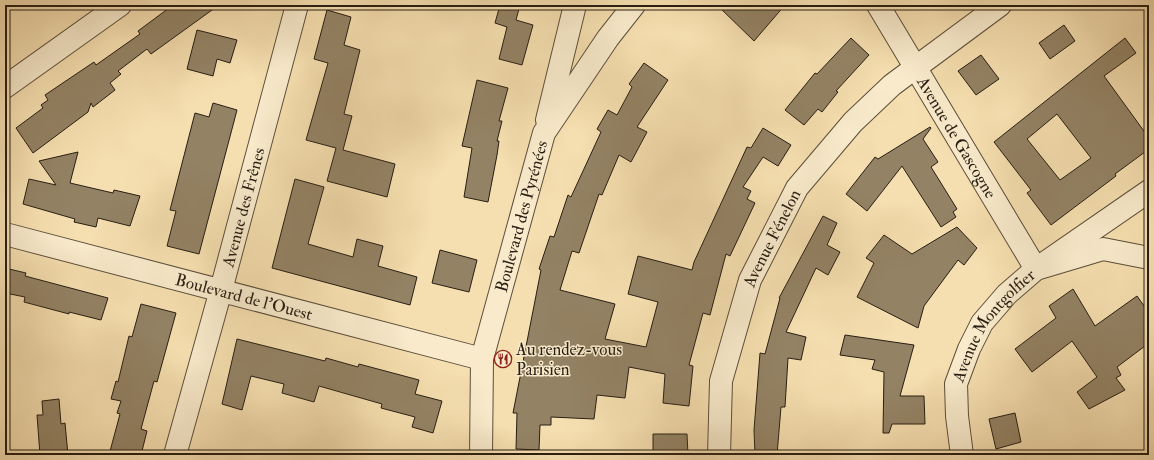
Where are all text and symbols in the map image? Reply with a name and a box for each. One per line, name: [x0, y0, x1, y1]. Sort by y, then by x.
street label: Avenue de Gascogne: [912, 72, 1002, 202]
street label: Boulevard des Pyrénées: [490, 138, 552, 295]
street label: Avenue des Frênes: [217, 145, 269, 270]
street label: Avenue Fénelon: [738, 185, 805, 290]
street label: Avenue Montgolfier: [947, 264, 1040, 386]
street label: Boulevard de l'Ouest: [173, 269, 315, 325]
place label: Au rendez-vous Parisien: [515, 339, 622, 380]
restaurant icon: Au rendez-vous Parisien: [493, 349, 513, 369]

